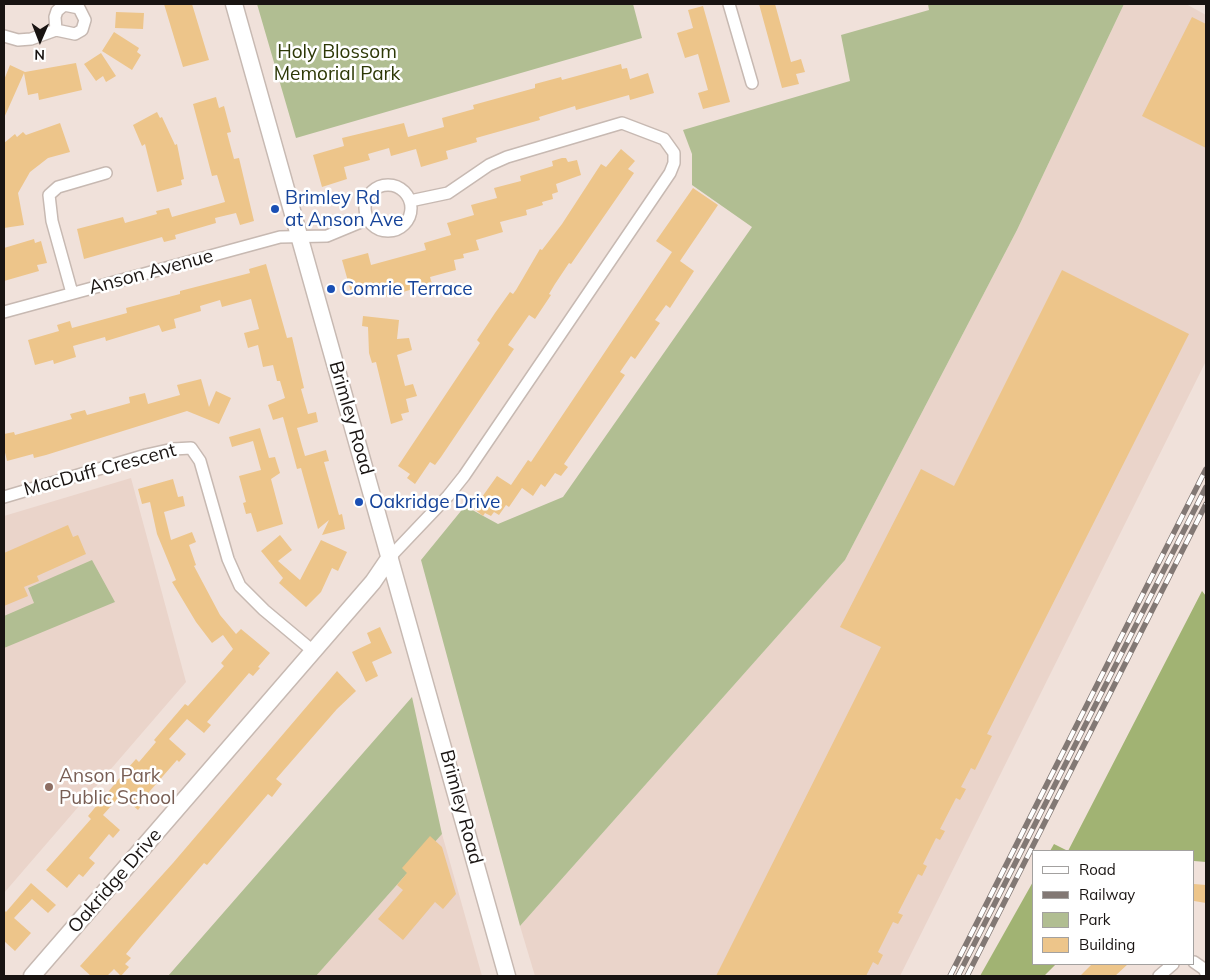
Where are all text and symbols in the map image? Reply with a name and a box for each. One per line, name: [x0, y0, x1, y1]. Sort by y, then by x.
north arrow: [15, 15, 65, 65]
park label: Holy Blossom Memorial Park: [274, 41, 400, 85]
text: N: [34, 46, 45, 64]
place label: Brimley Rd at Anson Ave: [285, 187, 403, 231]
marker: Brimley Rd at Anson Ave: [269, 203, 281, 215]
street label: Anson Avenue: [86, 244, 216, 300]
place label: Comrie Terrace: [341, 278, 473, 300]
marker: Comrie Terrace: [325, 283, 337, 295]
street label: Brimley Road: [324, 358, 378, 478]
street label: MacDuff Crescent: [21, 439, 179, 501]
place label: Oakridge Drive: [369, 491, 500, 513]
marker: Oakridge Drive: [353, 496, 365, 508]
street label: Brimley Road: [435, 747, 487, 867]
place label: Anson Park Public School: [59, 765, 176, 809]
marker: Anson Park Public School: [43, 781, 55, 793]
street label: Oakridge Drive: [63, 824, 167, 938]
legend: [1032, 850, 1195, 965]
text: Road: [1079, 860, 1116, 879]
text: Railway: [1079, 885, 1135, 904]
text: Park: [1079, 910, 1111, 929]
text: Building: [1079, 935, 1135, 954]

